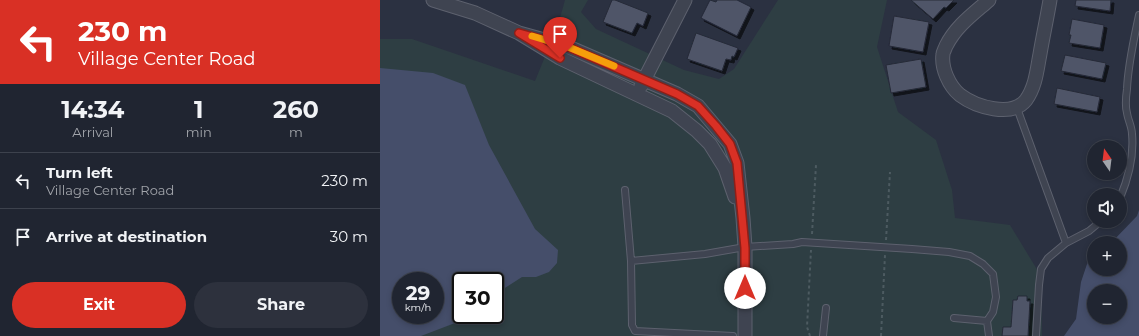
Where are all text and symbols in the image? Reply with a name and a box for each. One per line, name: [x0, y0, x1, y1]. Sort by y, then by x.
text: 230 m: [78, 14, 167, 48]
icon: left: [12, 16, 64, 68]
pin: [543, 17, 577, 58]
icon: arrive: [549, 23, 571, 45]
text: Village Center Road: [78, 48, 256, 70]
text: 14:34: [61, 95, 124, 124]
text: 1: [194, 95, 203, 124]
text: 260: [273, 95, 319, 124]
text: Arrival: [72, 124, 113, 140]
text: min: [186, 124, 212, 140]
text: m: [289, 124, 303, 140]
north arrow: [1087, 140, 1127, 180]
map controls: [1087, 140, 1127, 324]
text: Turn left: [46, 163, 113, 182]
icon: left: [12, 170, 34, 192]
text: 230 m: [321, 171, 368, 190]
text: Village Center Road: [46, 182, 174, 198]
button: sound: [1087, 188, 1127, 228]
icon: arrive: [12, 226, 34, 248]
text: Arrive at destination: [46, 227, 207, 246]
text: 30 m: [330, 227, 368, 246]
button: +: [1087, 236, 1127, 276]
position arrow: [724, 267, 766, 309]
speed limit sign: 30: [452, 272, 504, 324]
text: 29: [406, 281, 430, 305]
button: Exit: [12, 282, 186, 328]
button: Share: [194, 282, 368, 328]
button: −: [1087, 284, 1127, 324]
text: km/h: [405, 301, 431, 314]

